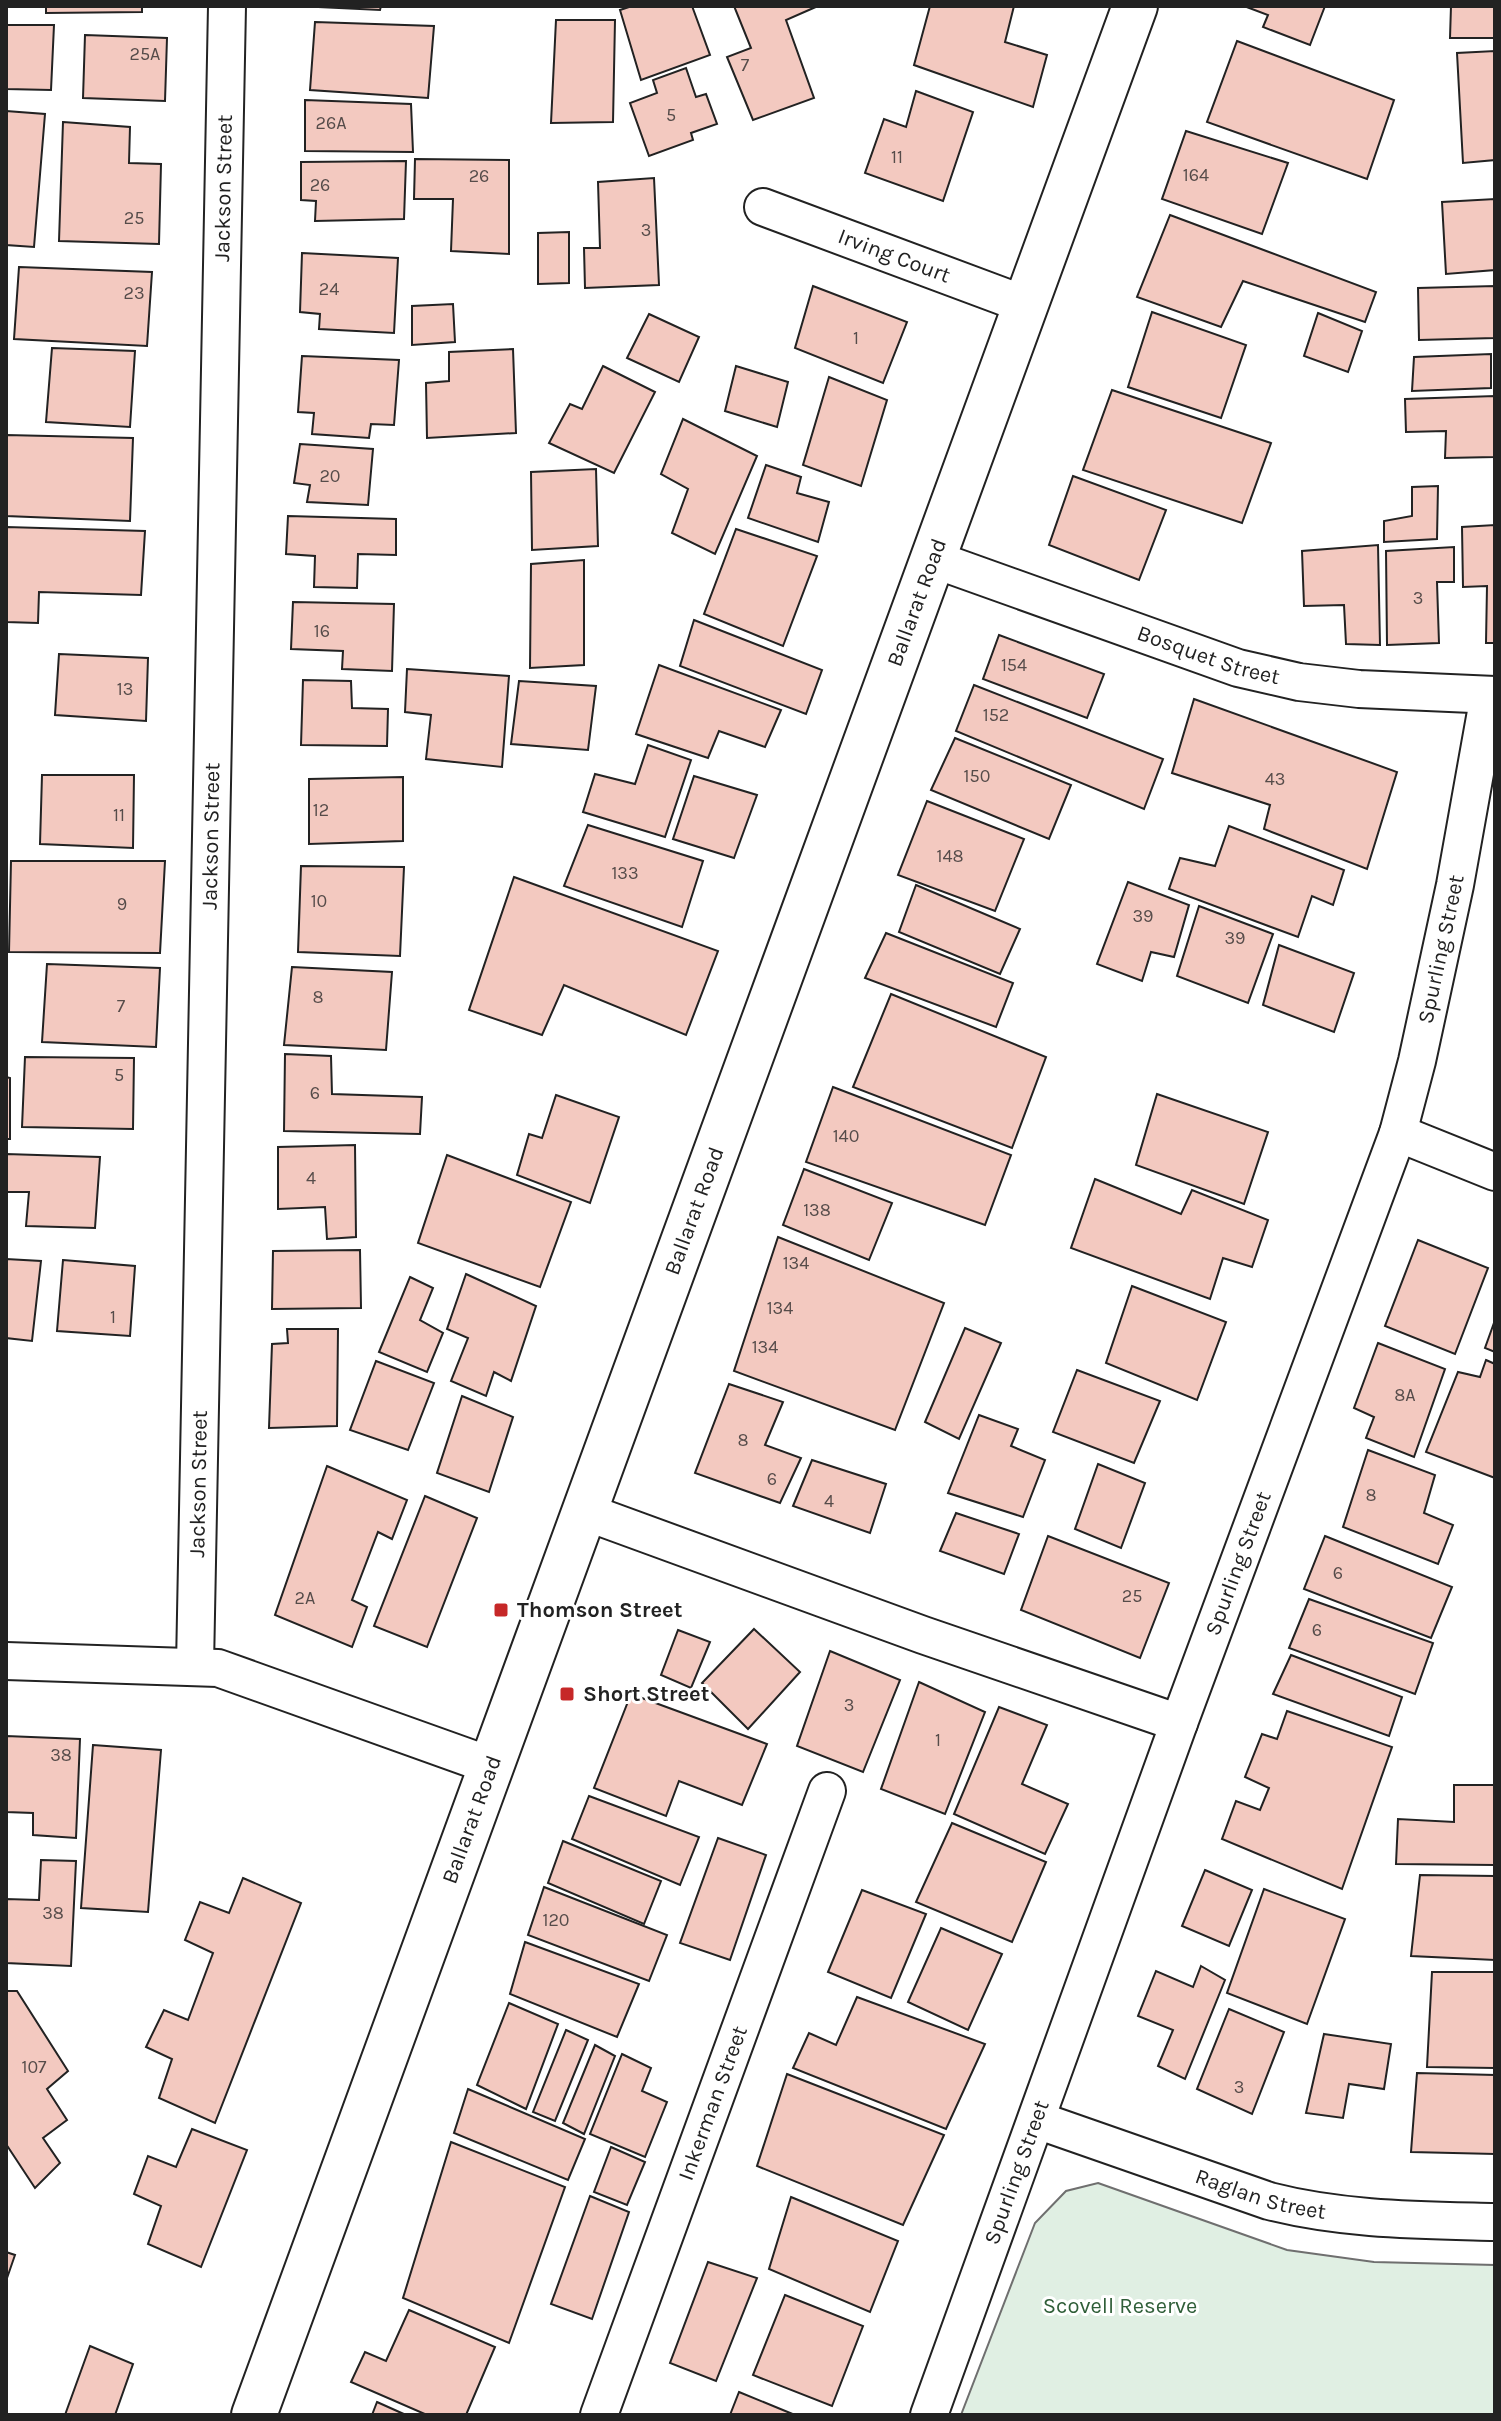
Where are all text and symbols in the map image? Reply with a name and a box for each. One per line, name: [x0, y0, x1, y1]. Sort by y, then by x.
house number: 25A: [130, 43, 160, 65]
house number: 7: [741, 54, 750, 76]
house number: 5: [666, 104, 676, 126]
house number: 26A: [315, 112, 347, 134]
street label: Jackson Street: [209, 114, 238, 262]
house number: 11: [891, 146, 903, 168]
house number: 164: [1183, 164, 1209, 186]
house number: 26: [469, 165, 489, 187]
house number: 26: [310, 174, 330, 196]
house number: 25: [124, 207, 144, 229]
house number: 3: [641, 219, 651, 241]
street label: Irving Court: [834, 223, 954, 289]
house number: 24: [319, 278, 339, 300]
house number: 23: [123, 282, 145, 304]
house number: 1: [853, 327, 859, 349]
house number: 20: [319, 465, 341, 487]
street label: Ballarat Road: [882, 535, 952, 670]
house number: 3: [1413, 587, 1423, 609]
house number: 16: [314, 620, 330, 642]
street label: Bosquet Street: [1134, 620, 1282, 690]
house number: 154: [1001, 654, 1027, 676]
house number: 13: [117, 678, 133, 700]
house number: 152: [983, 704, 1009, 726]
street label: Jackson Street: [197, 762, 225, 910]
house number: 150: [964, 765, 990, 787]
house number: 43: [1265, 768, 1285, 790]
house number: 12: [313, 799, 329, 821]
house number: 11: [113, 804, 125, 826]
house number: 148: [936, 845, 964, 867]
house number: 133: [611, 862, 639, 884]
street label: Spurling Street: [1412, 873, 1470, 1026]
house number: 10: [311, 890, 327, 912]
house number: 9: [117, 893, 127, 915]
house number: 39: [1132, 905, 1154, 927]
house number: 39: [1224, 927, 1246, 949]
house number: 8: [312, 986, 324, 1008]
house number: 7: [117, 995, 126, 1017]
house number: 5: [114, 1064, 124, 1086]
house number: 6: [310, 1082, 320, 1104]
house number: 140: [833, 1125, 859, 1147]
street label: Ballarat Road: [659, 1143, 730, 1279]
house number: 4: [306, 1167, 316, 1189]
house number: 138: [803, 1199, 831, 1221]
house number: 134: [783, 1252, 809, 1274]
house number: 134: [767, 1297, 793, 1319]
house number: 1: [110, 1306, 116, 1328]
house number: 134: [752, 1336, 778, 1358]
house number: 8A: [1394, 1384, 1416, 1406]
street label: Jackson Street: [184, 1410, 213, 1558]
house number: 8: [737, 1429, 749, 1451]
house number: 6: [767, 1468, 777, 1490]
house number: 8: [1365, 1484, 1377, 1506]
street label: Spurling Street: [1200, 1488, 1277, 1639]
house number: 4: [824, 1490, 834, 1512]
house number: 6: [1333, 1562, 1343, 1584]
house number: 25: [1122, 1585, 1142, 1607]
house number: 2A: [295, 1587, 315, 1609]
place label: Thomson Street: [517, 1597, 683, 1623]
marker: Thomson Street: [492, 1601, 510, 1619]
house number: 6: [1312, 1619, 1322, 1641]
place label: Short Street: [583, 1681, 710, 1707]
marker: Short Street: [558, 1685, 576, 1703]
house number: 3: [844, 1694, 854, 1716]
house number: 1: [935, 1729, 941, 1751]
house number: 38: [50, 1744, 72, 1766]
street label: Ballarat Road: [436, 1752, 507, 1887]
house number: 38: [42, 1902, 64, 1924]
house number: 120: [542, 1909, 570, 1931]
street label: Inkerman Street: [673, 2022, 753, 2184]
house number: 107: [21, 2056, 47, 2078]
house number: 3: [1234, 2076, 1244, 2098]
street label: Spurling Street: [979, 2097, 1055, 2248]
street label: Raglan Street: [1192, 2163, 1328, 2225]
park label: Scovell Reserve: [1043, 2293, 1197, 2319]

